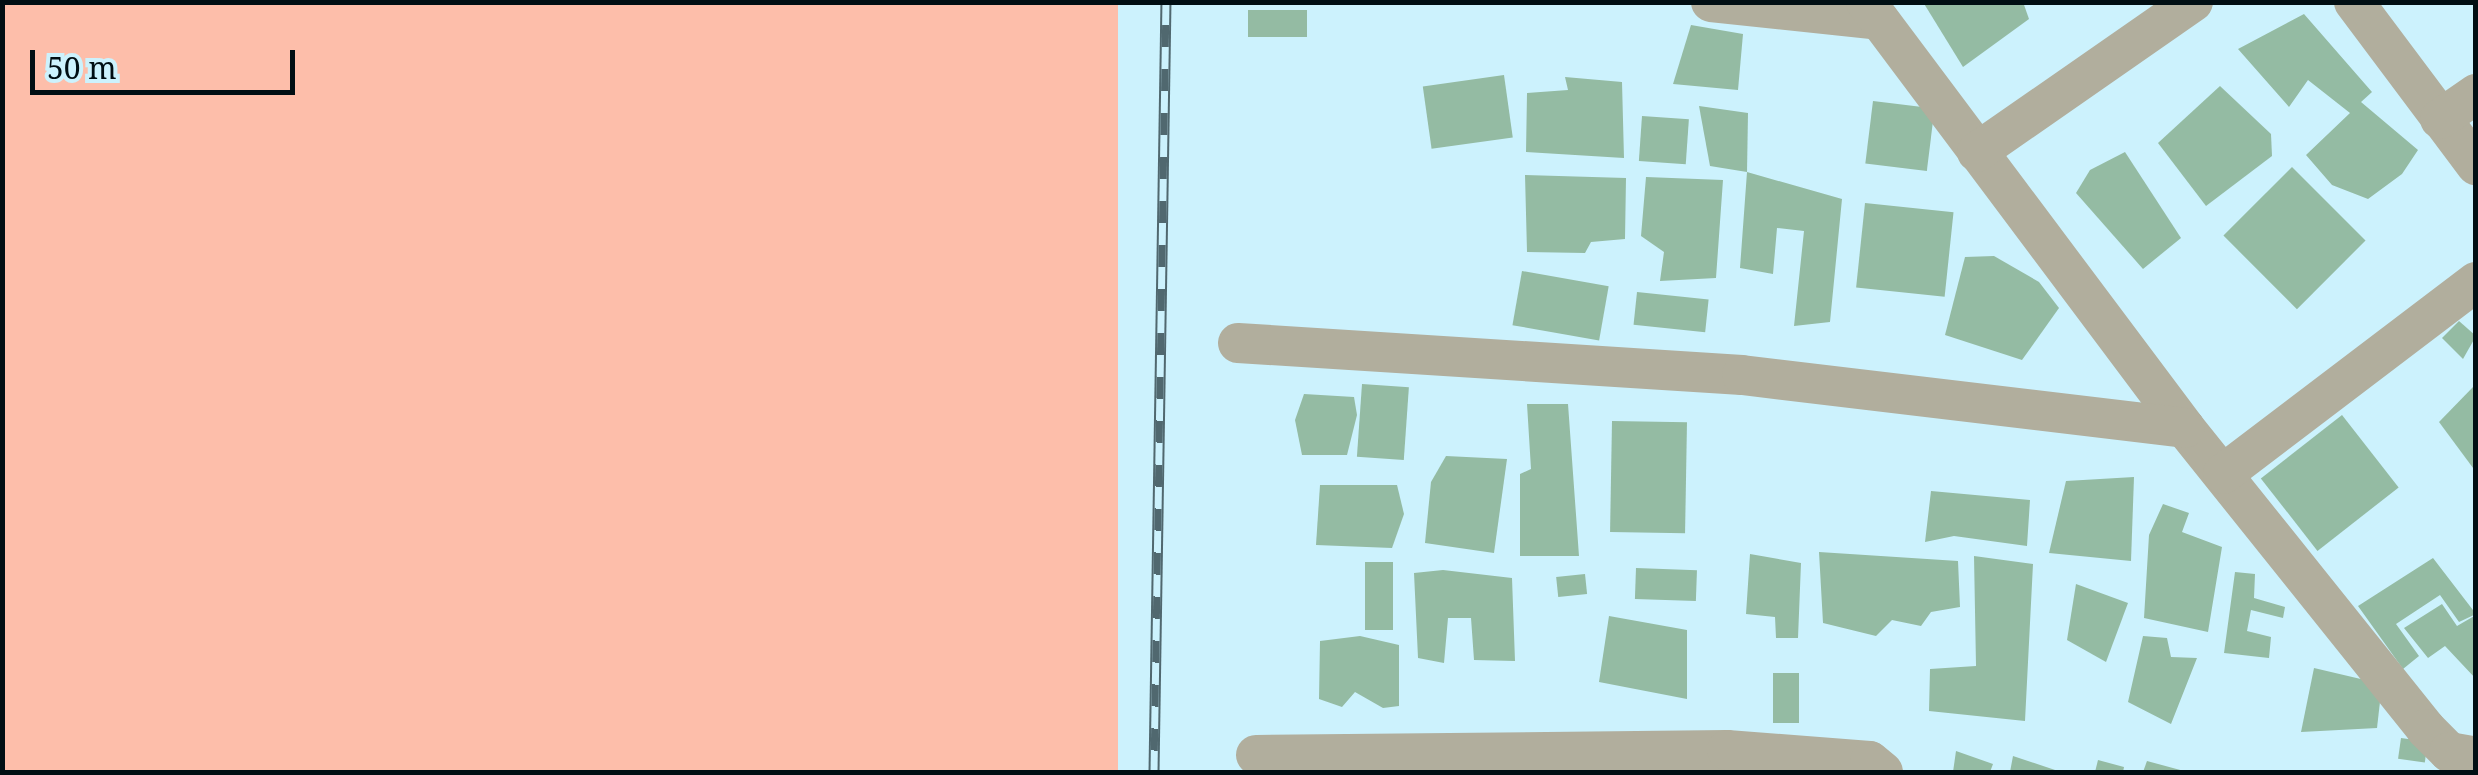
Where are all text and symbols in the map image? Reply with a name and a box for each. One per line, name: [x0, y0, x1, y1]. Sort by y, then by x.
scale bar: [35, 30, 300, 92]
text: 50 m: [47, 47, 117, 88]

